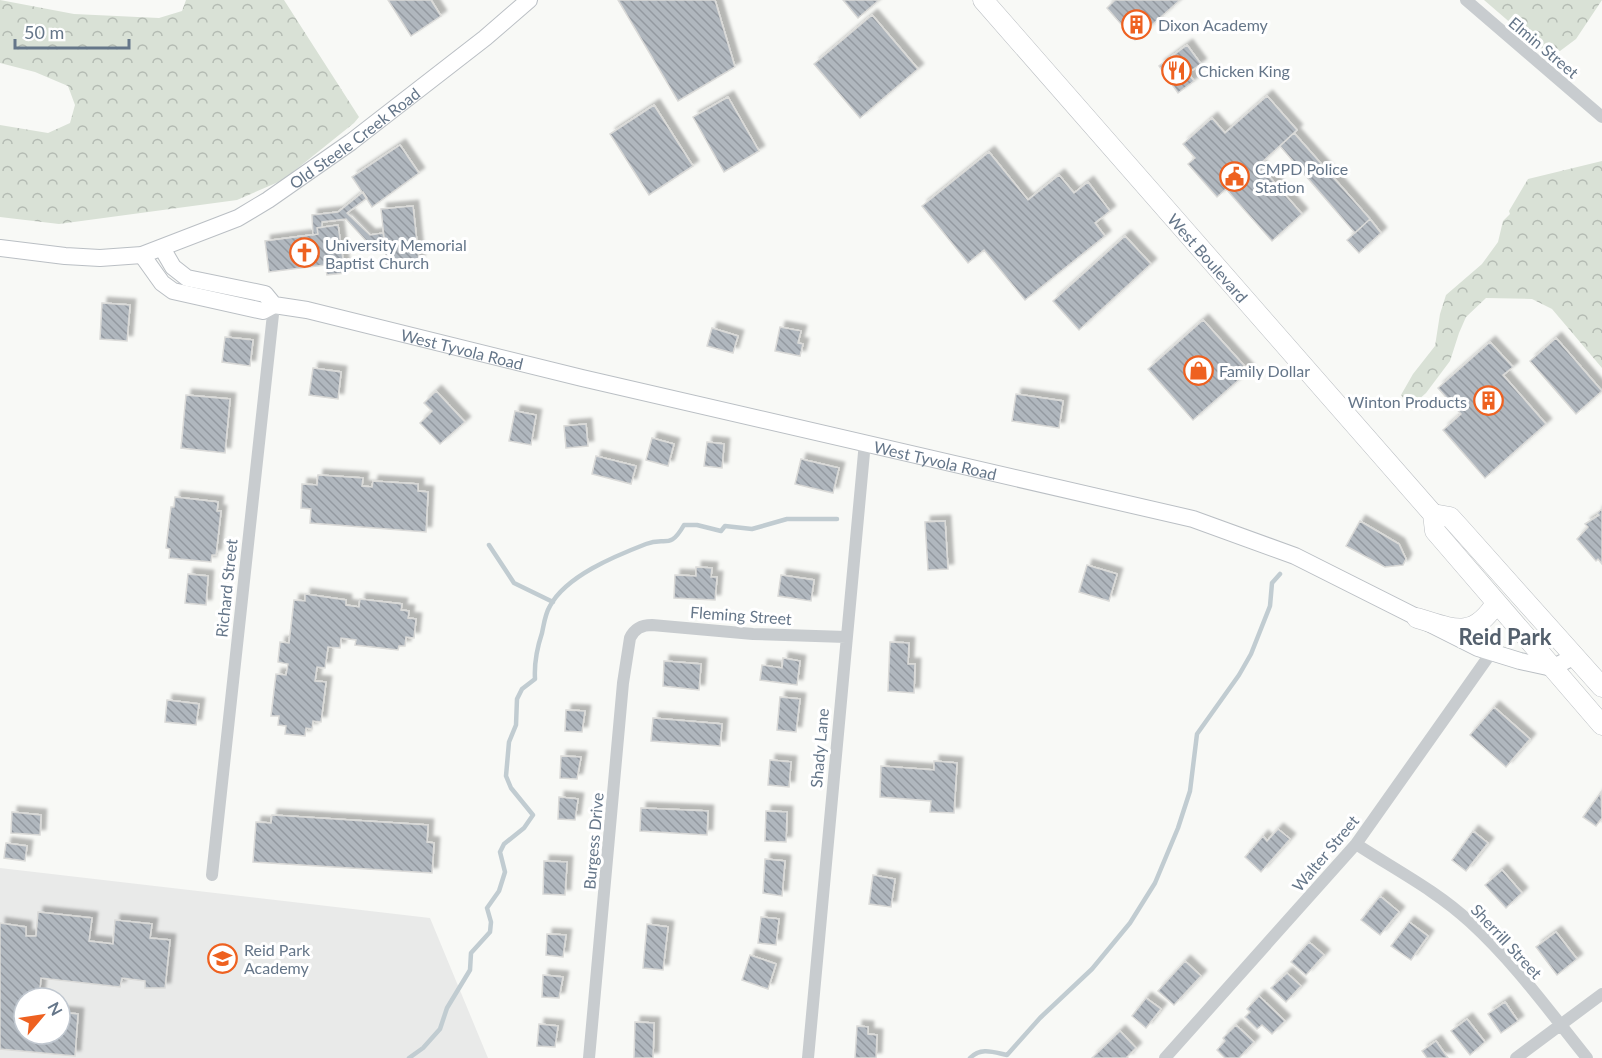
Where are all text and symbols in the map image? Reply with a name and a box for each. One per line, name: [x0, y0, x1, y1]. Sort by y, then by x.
building icon: Dixon Academy: [1121, 8, 1153, 40]
scale bar: [15, 12, 129, 50]
street label: Elmin Street: [1505, 12, 1583, 82]
place label: Dixon Academy: [1158, 15, 1269, 34]
text: 50 m: [24, 21, 64, 43]
restaurant icon: Chicken King: [1161, 54, 1193, 86]
place label: Chicken King: [1198, 61, 1290, 80]
street label: Old Steele Creek Road: [285, 83, 423, 192]
place label: CMPD Police Station: [1255, 159, 1348, 196]
public building icon: CMPD Police Station: [1218, 161, 1250, 193]
street label: West Boulevard: [1164, 209, 1252, 306]
place label: University Memorial Baptist Church: [325, 235, 467, 272]
church icon: University Memorial Baptist Church: [288, 237, 320, 269]
street label: West Tyvola Road: [399, 324, 525, 373]
shop icon: Family Dollar: [1182, 354, 1214, 386]
place label: Family Dollar: [1219, 361, 1310, 380]
building icon: Winton Products: [1472, 385, 1504, 417]
place label: Winton Products: [1348, 392, 1467, 411]
street label: West Tyvola Road: [872, 436, 999, 483]
street label: Richard Street: [211, 538, 241, 638]
street label: Fleming Street: [690, 602, 793, 628]
district label: Reid Park: [1459, 623, 1552, 650]
street label: Shady Lane: [806, 707, 832, 789]
street label: Burgess Drive: [579, 792, 607, 890]
street label: Walter Street: [1288, 811, 1362, 895]
street label: Sherrill Street: [1468, 900, 1547, 982]
place label: Reid Park Academy: [244, 940, 311, 977]
school or university icon: Reid Park Academy: [207, 942, 239, 974]
north arrow: [12, 986, 72, 1046]
text: N: [44, 998, 67, 1018]

